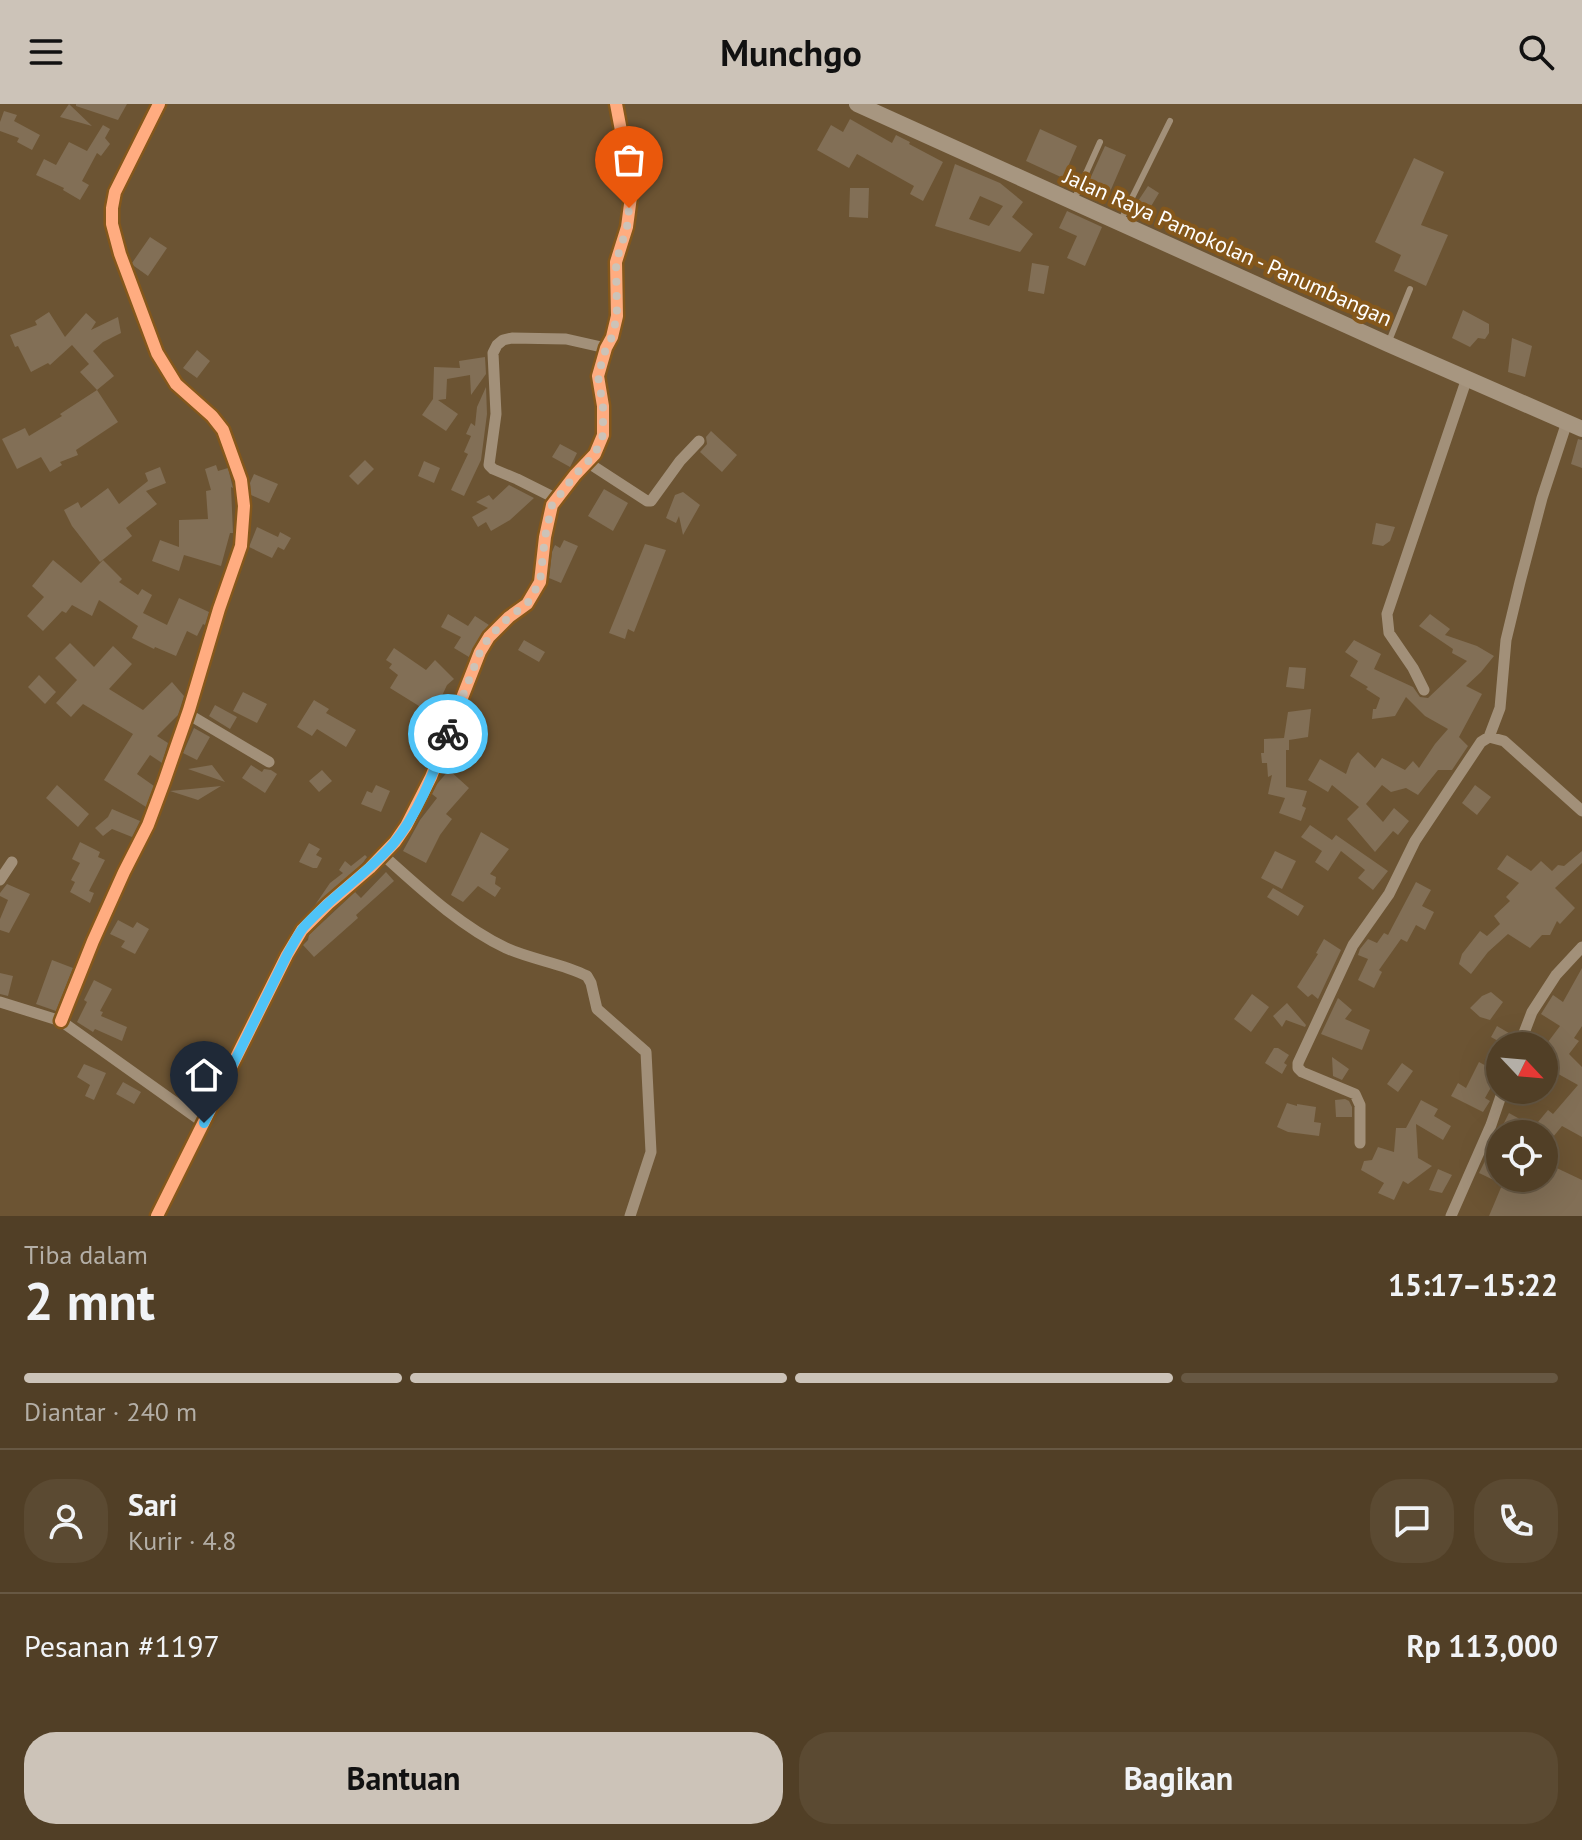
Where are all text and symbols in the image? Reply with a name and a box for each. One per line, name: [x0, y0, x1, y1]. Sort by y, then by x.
text: Munchgo: [720, 29, 862, 76]
icon: menu: [24, 30, 68, 74]
icon: search: [1514, 30, 1558, 74]
pin: [595, 126, 663, 208]
icon: bag: [607, 138, 651, 182]
street label: Jalan Raya Pamokolan - Panumbangan: [1058, 161, 1397, 332]
courier: [408, 694, 488, 774]
icon: bike: [426, 712, 470, 756]
north arrow: [1486, 1032, 1558, 1104]
map controls: [1486, 1032, 1558, 1192]
pin: [170, 1041, 238, 1123]
icon: home: [182, 1053, 226, 1097]
button: locate: [1486, 1120, 1558, 1192]
text: Tiba dalam: [24, 1238, 148, 1271]
text: 15:17–15:22: [1388, 1265, 1558, 1304]
text: 2 mnt: [24, 1267, 155, 1334]
text: Diantar · 240 m: [24, 1395, 197, 1428]
button: person: [24, 1479, 108, 1563]
button: chat: [1370, 1479, 1454, 1563]
button: phone: [1474, 1479, 1558, 1563]
text: Sari: [128, 1485, 177, 1524]
text: Kurir · 4.8: [128, 1524, 237, 1557]
text: Pesanan #1197: [24, 1626, 220, 1665]
text: Rp 113,000: [1407, 1626, 1558, 1665]
button: Bantuan: [24, 1732, 783, 1824]
button: Bagikan: [799, 1732, 1558, 1824]

